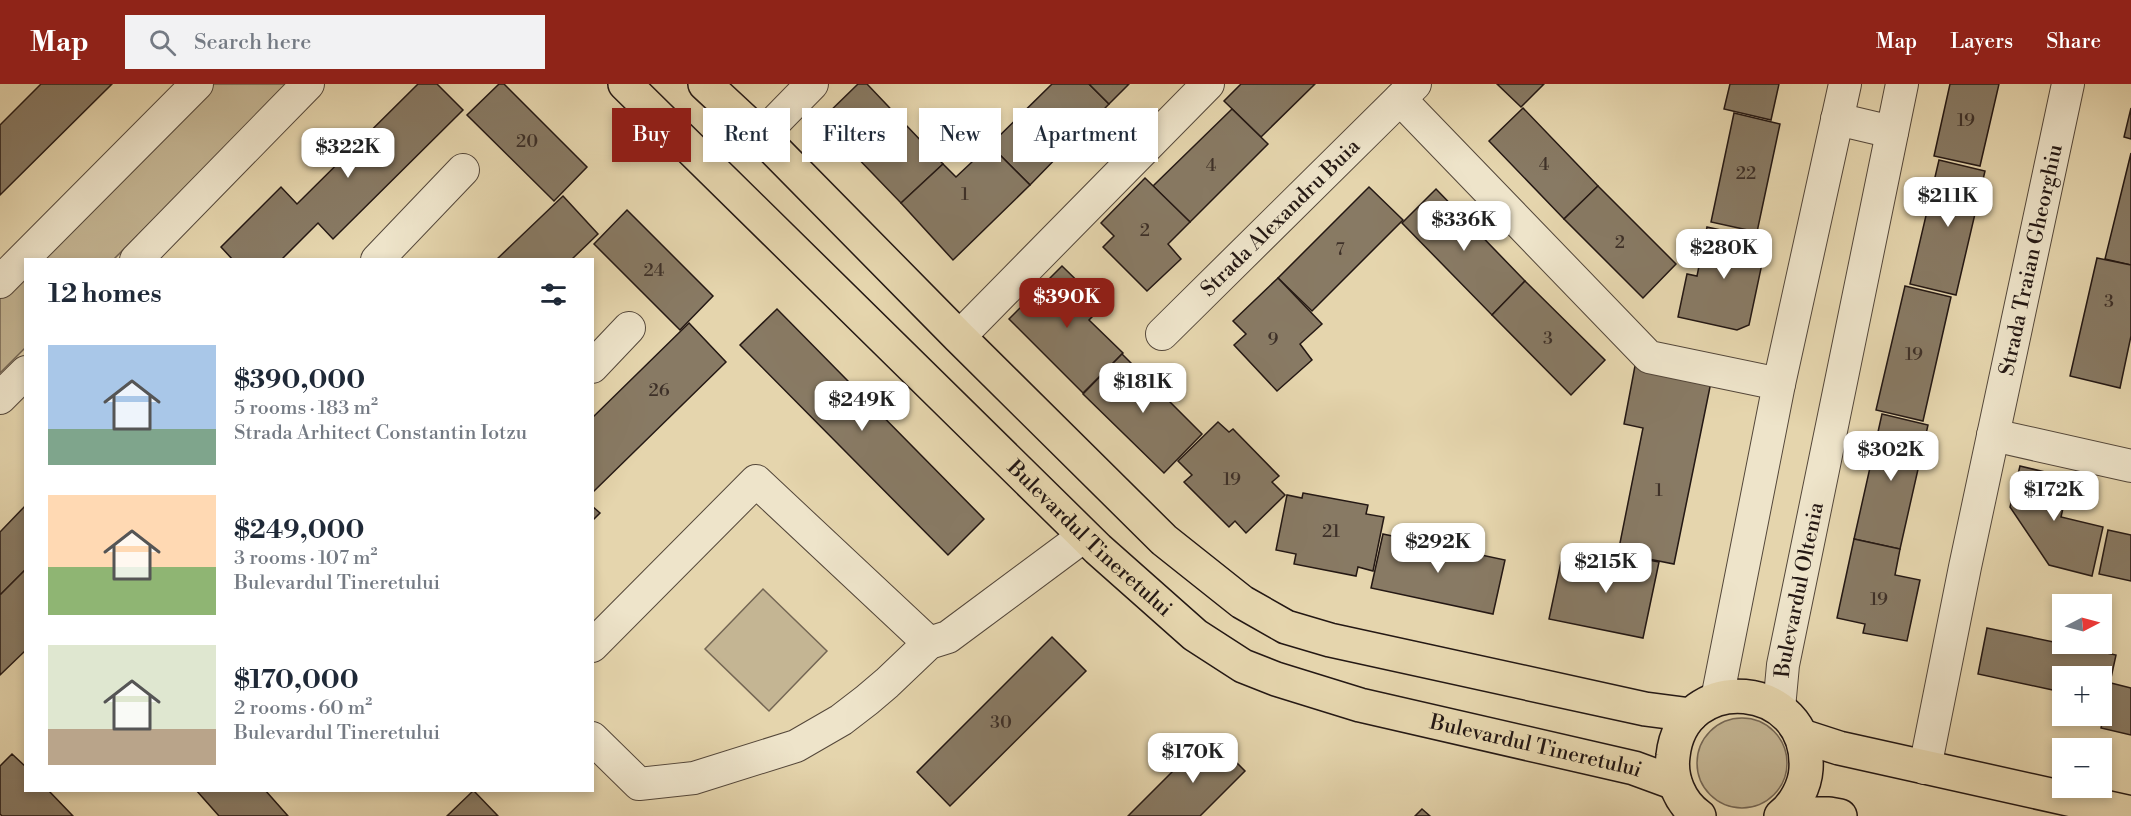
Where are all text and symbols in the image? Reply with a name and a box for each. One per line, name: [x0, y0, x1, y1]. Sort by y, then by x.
search box: [125, 15, 545, 69]
text: Map: [30, 25, 89, 60]
icon: search: [146, 26, 179, 59]
text: Search here: [194, 29, 311, 56]
text: Map: [1876, 29, 1917, 55]
text: Layers: [1950, 29, 2013, 55]
text: Share: [2046, 29, 2101, 55]
chip: Buy: [612, 108, 691, 162]
chip: Rent: [703, 108, 790, 162]
chip: Filters: [802, 108, 907, 162]
chip: New: [919, 108, 1001, 162]
chip: Apartment: [1013, 108, 1158, 162]
house number: 19: [1957, 109, 1975, 132]
pin: $322K: [306, 128, 390, 179]
house number: 20: [516, 130, 538, 153]
street label: Strada Alexandru Buia: [1196, 133, 1366, 302]
text: $322K: [315, 135, 381, 160]
street label: Strada Traian Gheorghiu: [1994, 142, 2069, 378]
house number: 4: [1539, 153, 1550, 176]
house number: 4: [1206, 154, 1217, 177]
house number: 22: [1736, 162, 1756, 185]
pin: $211K: [1906, 177, 1990, 228]
house number: 1: [961, 183, 969, 206]
text: $211K: [1918, 184, 1978, 209]
pin: $336K: [1422, 201, 1506, 252]
text: $336K: [1432, 208, 1496, 233]
house number: 2: [1140, 219, 1150, 242]
pin: $280K: [1682, 229, 1766, 280]
house number: 2: [1615, 231, 1625, 254]
text: $280K: [1690, 236, 1758, 261]
house number: 7: [1335, 238, 1345, 261]
house number: 24: [643, 259, 665, 282]
text: 12 homes: [48, 278, 162, 310]
icon: filters: [537, 278, 570, 311]
pin: $390K: [1025, 278, 1109, 329]
text: $390K: [1033, 285, 1101, 310]
house number: 3: [2104, 290, 2114, 313]
house number: 3: [1543, 327, 1553, 350]
house number: 9: [1268, 328, 1279, 351]
house number: 19: [1905, 343, 1923, 366]
pin: $181K: [1101, 363, 1185, 414]
text: $390,000: [234, 364, 365, 396]
icon: home: [96, 369, 168, 441]
text: $181K: [1113, 370, 1173, 395]
house number: 26: [648, 379, 670, 402]
pin: $249K: [820, 381, 904, 432]
text: $249K: [829, 388, 895, 413]
text: 5 rooms · 183 m²: [234, 396, 378, 421]
text: Strada Arhitect Constantin Iotzu: [234, 421, 527, 446]
pin: $302K: [1849, 431, 1933, 482]
text: $302K: [1858, 438, 1924, 463]
street label: Bulevardul Tineretului: [1001, 454, 1177, 623]
house number: 19: [1223, 468, 1241, 491]
pin: $172K: [2012, 471, 2096, 522]
text: $172K: [2024, 478, 2084, 503]
house number: 1: [1655, 479, 1663, 502]
street label: Bulevardul Oltenia: [1770, 500, 1830, 680]
text: $249,000: [234, 514, 364, 546]
icon: home: [96, 519, 168, 591]
house number: 21: [1322, 520, 1340, 543]
pin: $292K: [1396, 523, 1480, 574]
text: $292K: [1405, 530, 1471, 555]
pin: $215K: [1564, 543, 1648, 594]
text: 3 rooms · 107 m²: [234, 546, 378, 571]
text: $215K: [1575, 550, 1637, 575]
text: Bulevardul Tineretului: [234, 571, 440, 596]
house number: 19: [1870, 588, 1888, 611]
north arrow: [2052, 594, 2112, 654]
map controls: [2052, 594, 2112, 798]
text: $170,000: [234, 664, 359, 696]
button: +: [2052, 666, 2112, 726]
icon: home: [96, 669, 168, 741]
text: 2 rooms · 60 m²: [234, 696, 372, 721]
street label: Bulevardul Tineretului: [1426, 709, 1645, 784]
house number: 30: [990, 711, 1012, 734]
text: Bulevardul Tineretului: [234, 721, 440, 746]
pin: $170K: [1151, 733, 1235, 784]
button: −: [2052, 738, 2112, 798]
text: $170K: [1162, 740, 1224, 765]

